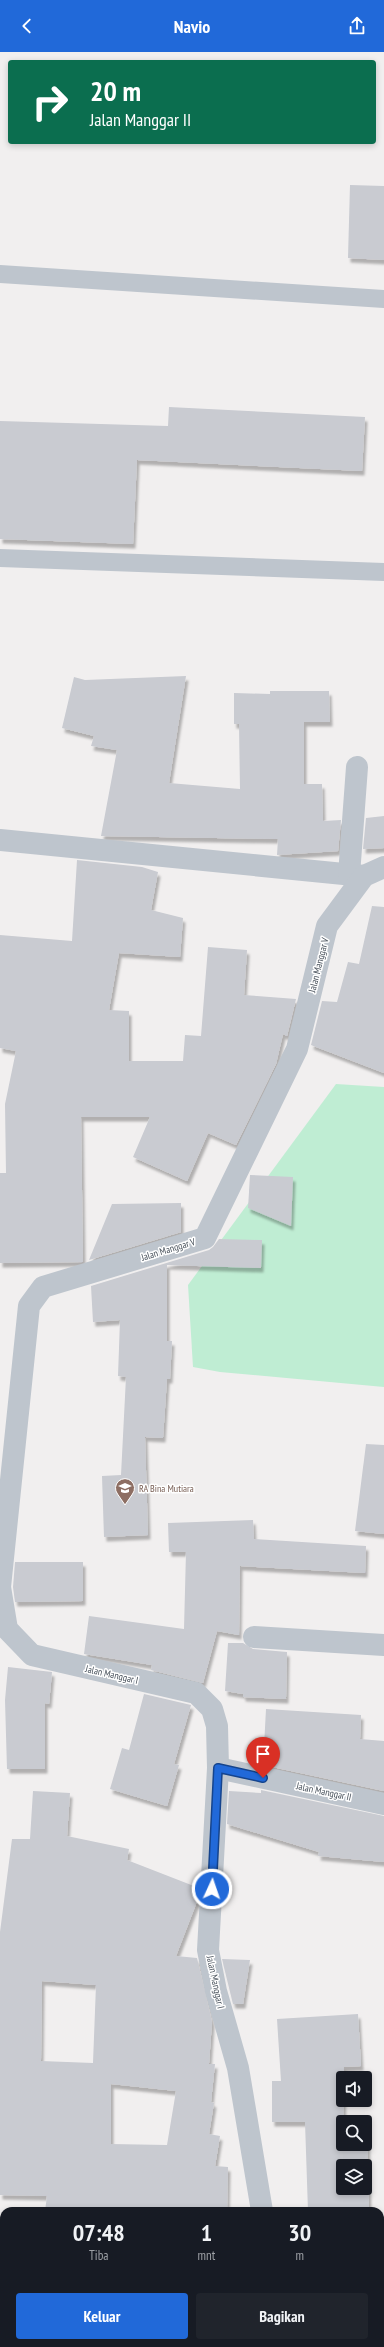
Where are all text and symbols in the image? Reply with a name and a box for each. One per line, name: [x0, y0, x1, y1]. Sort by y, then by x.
icon: back: [16, 15, 38, 37]
text: Navio: [174, 15, 210, 38]
icon: share: [346, 15, 368, 37]
text: 20 m: [90, 72, 141, 109]
icon: right: [24, 76, 76, 128]
text: Jalan Manggar II: [90, 108, 191, 131]
street label: Jalan Manggar V: [305, 936, 332, 995]
street label: Jalan Manggar V: [139, 1235, 197, 1264]
school or university icon: RA Bina Mutiara: [114, 1477, 136, 1505]
place label: RA Bina Mutiara: [139, 1482, 194, 1495]
street label: Jalan Manggar I: [83, 1662, 140, 1687]
pin: [246, 1737, 280, 1778]
icon: arrive: [252, 1743, 274, 1765]
street label: Jalan Manggar II: [294, 1779, 353, 1804]
position arrow: [191, 1868, 233, 1910]
street label: Jalan Manggar I: [203, 1953, 227, 2010]
map controls: [336, 2071, 372, 2195]
button: sound: [336, 2071, 372, 2107]
button: search: [336, 2115, 372, 2151]
button: layers: [336, 2159, 372, 2195]
text: 07:48: [73, 2217, 125, 2248]
text: 1: [201, 2217, 212, 2248]
text: 30: [288, 2217, 311, 2248]
text: Tiba: [89, 2247, 109, 2264]
text: mnt: [198, 2247, 215, 2264]
text: m: [295, 2247, 304, 2264]
button: Keluar: [16, 2293, 188, 2339]
button: Bagikan: [196, 2293, 368, 2339]

